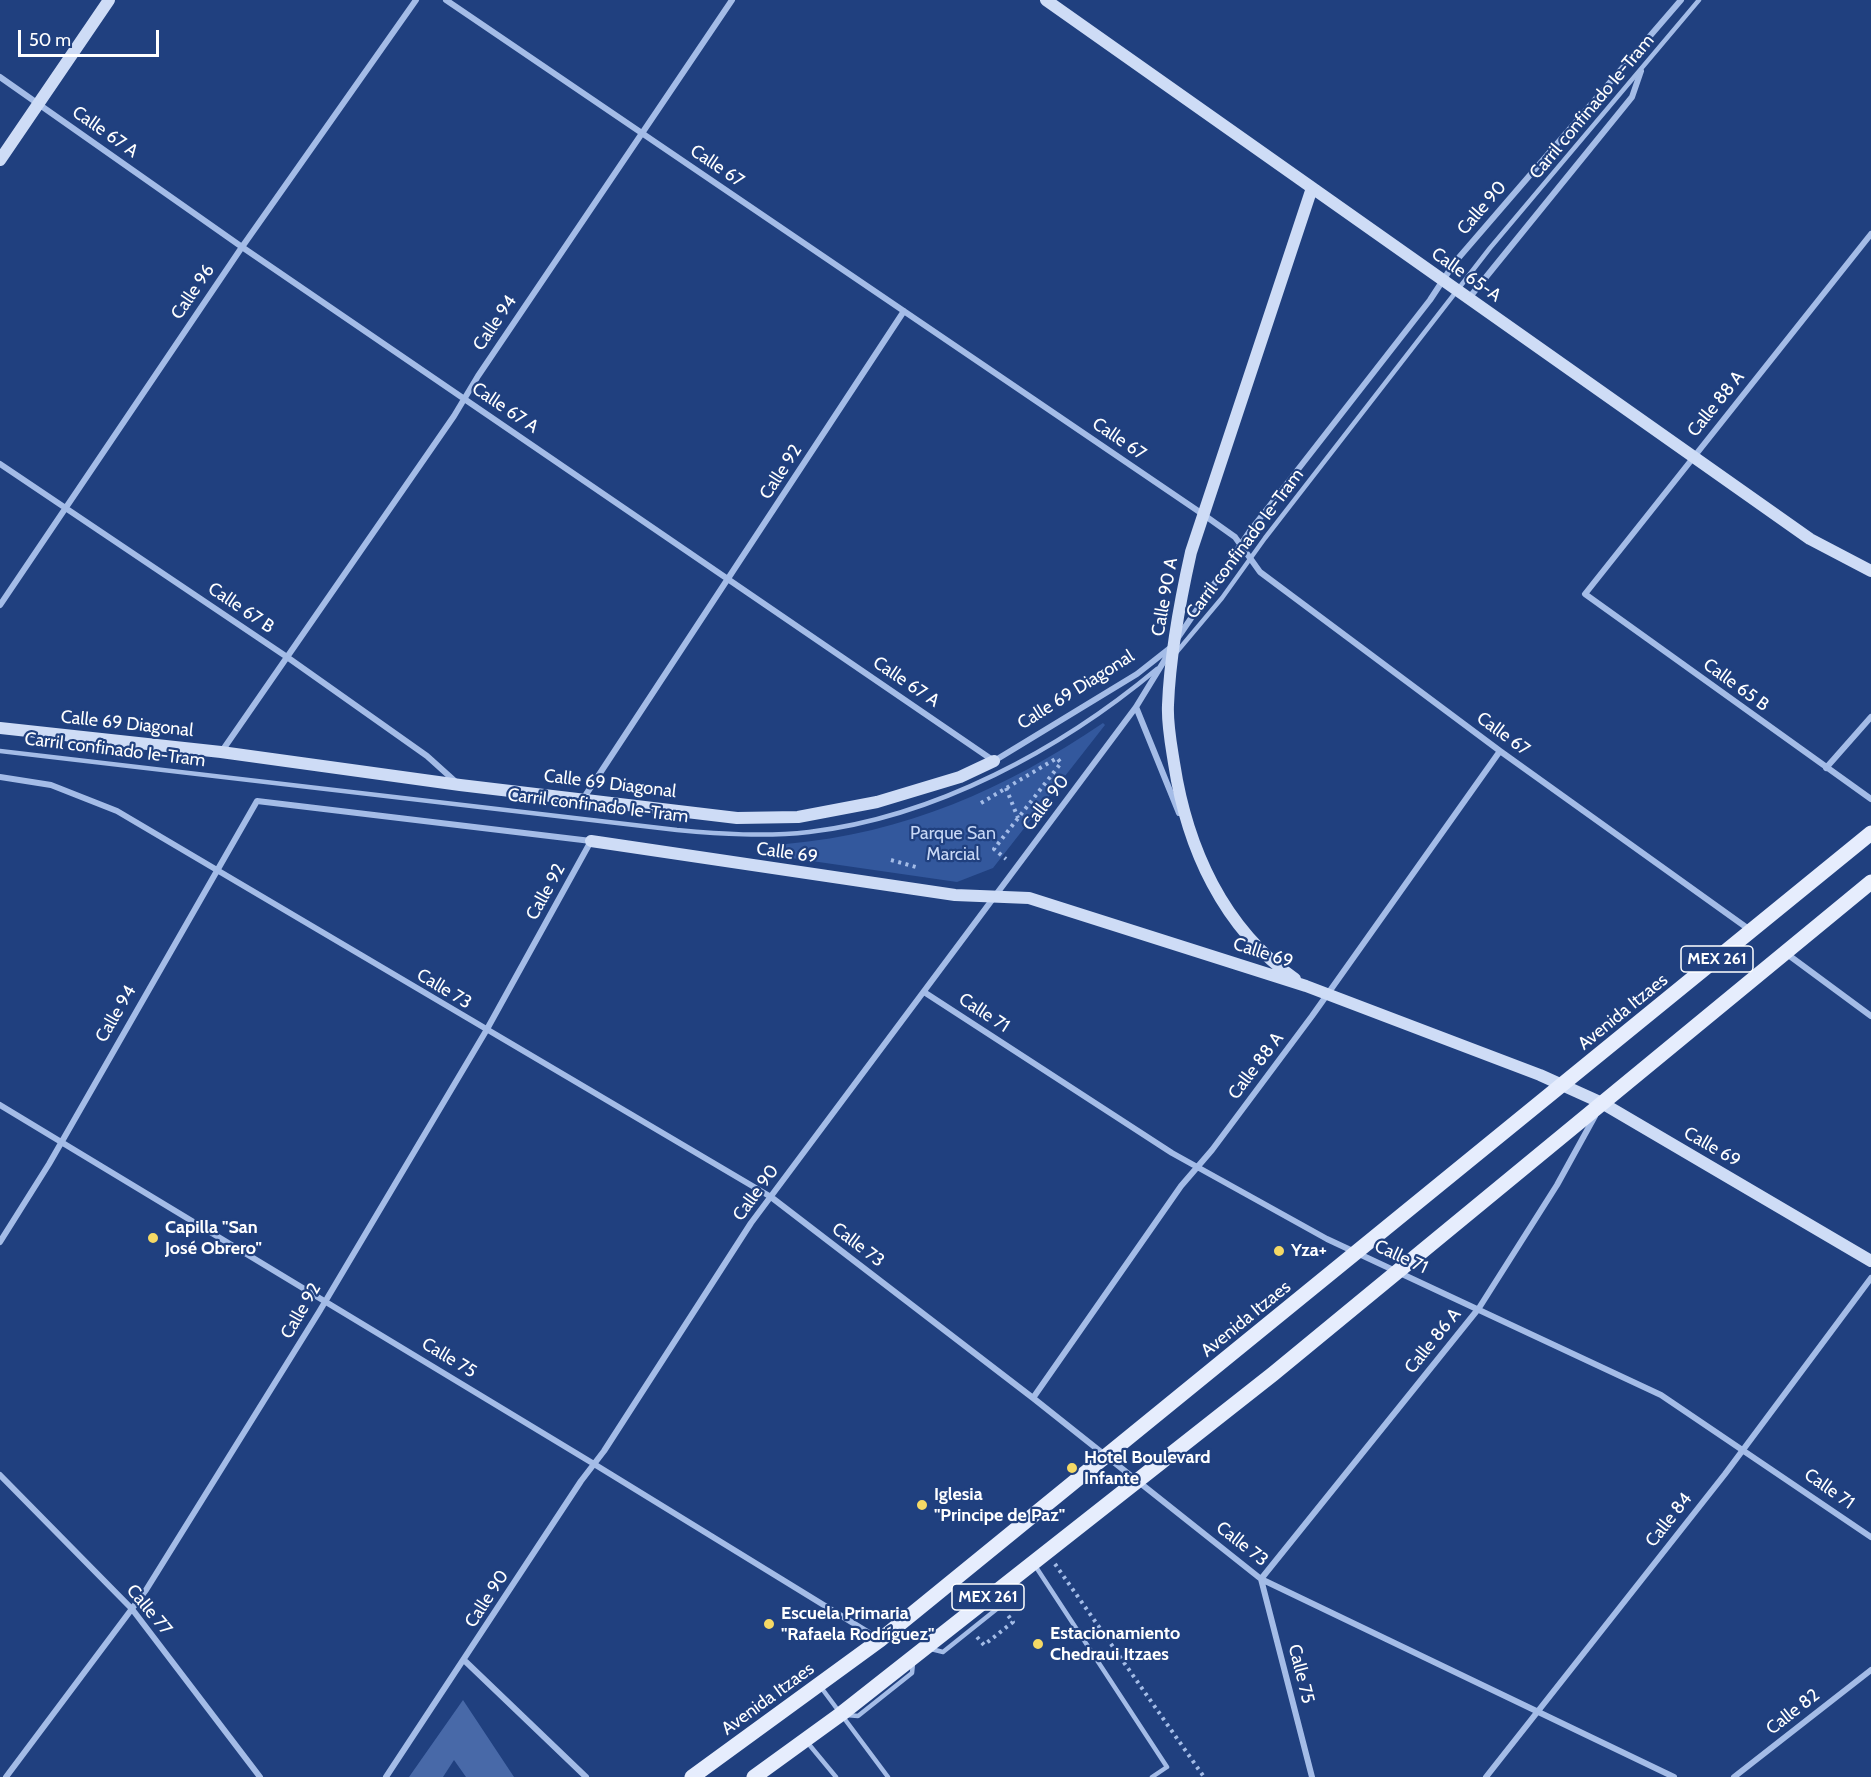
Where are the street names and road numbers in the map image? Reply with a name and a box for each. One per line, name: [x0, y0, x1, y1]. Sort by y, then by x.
street label: Carril confinado Ie-Tram: [1525, 30, 1659, 184]
street label: Calle 67 A: [68, 101, 142, 163]
street label: Calle 67: [686, 140, 748, 192]
street label: Calle 90: [1453, 177, 1511, 239]
street label: Calle 65-A: [1427, 243, 1505, 307]
street label: Calle 96: [167, 260, 219, 324]
street label: Calle 94: [469, 291, 521, 355]
street label: Calle 88 A: [1683, 367, 1749, 441]
street label: Calle 67 A: [468, 378, 542, 438]
street label: Calle 67: [1088, 413, 1150, 465]
street label: Calle 92: [755, 441, 807, 503]
street label: Carril confinado Ie-Tram: [1182, 465, 1308, 623]
street label: Calle 90 A: [1147, 556, 1183, 638]
street label: Calle 67 B: [204, 578, 278, 638]
street label: Calle 69 Diagonal: [1014, 646, 1138, 734]
street label: Calle 67 A: [869, 652, 943, 712]
street label: Calle 65 B: [1699, 654, 1773, 716]
street label: Calle 69 Diagonal: [60, 706, 194, 742]
street label: Calle 67: [1472, 707, 1534, 761]
street label: Carril confinado Ie-Tram: [23, 728, 207, 772]
street label: Calle 69 Diagonal: [543, 765, 677, 803]
street label: Calle 90: [1018, 771, 1074, 835]
street label: Carril confinado Ie-Tram: [506, 784, 690, 828]
street label: Calle 69: [755, 838, 819, 868]
street label: Calle 92: [522, 860, 570, 924]
street label: Calle 69: [1230, 933, 1296, 973]
road number: MEX 261: [1681, 946, 1753, 972]
street label: Calle 73: [413, 964, 475, 1014]
street label: Avenida Itzaes: [1574, 969, 1672, 1055]
street label: Calle 94: [91, 982, 141, 1046]
street label: Calle 71: [955, 989, 1013, 1037]
street label: Calle 88 A: [1224, 1028, 1288, 1104]
street label: Calle 69: [1680, 1122, 1744, 1172]
street label: Calle 90: [728, 1161, 784, 1225]
street label: Calle 73: [827, 1218, 889, 1272]
street label: Calle 71: [1371, 1235, 1431, 1279]
street label: Avenida Itzaes: [1197, 1276, 1295, 1362]
street label: Calle 92: [276, 1279, 326, 1343]
street label: Calle 86 A: [1400, 1304, 1466, 1378]
street label: Calle 75: [418, 1333, 480, 1383]
street label: Calle 71: [1800, 1464, 1858, 1514]
street label: Calle 84: [1641, 1489, 1697, 1551]
street label: Calle 73: [1212, 1517, 1272, 1571]
street label: Calle 90: [460, 1566, 514, 1632]
street label: Calle 77: [122, 1580, 176, 1640]
road number: MEX 261: [952, 1584, 1024, 1610]
street label: Calle 75: [1283, 1642, 1319, 1706]
street label: Avenida Itzaes: [717, 1658, 819, 1740]
street label: Calle 82: [1762, 1684, 1824, 1740]

